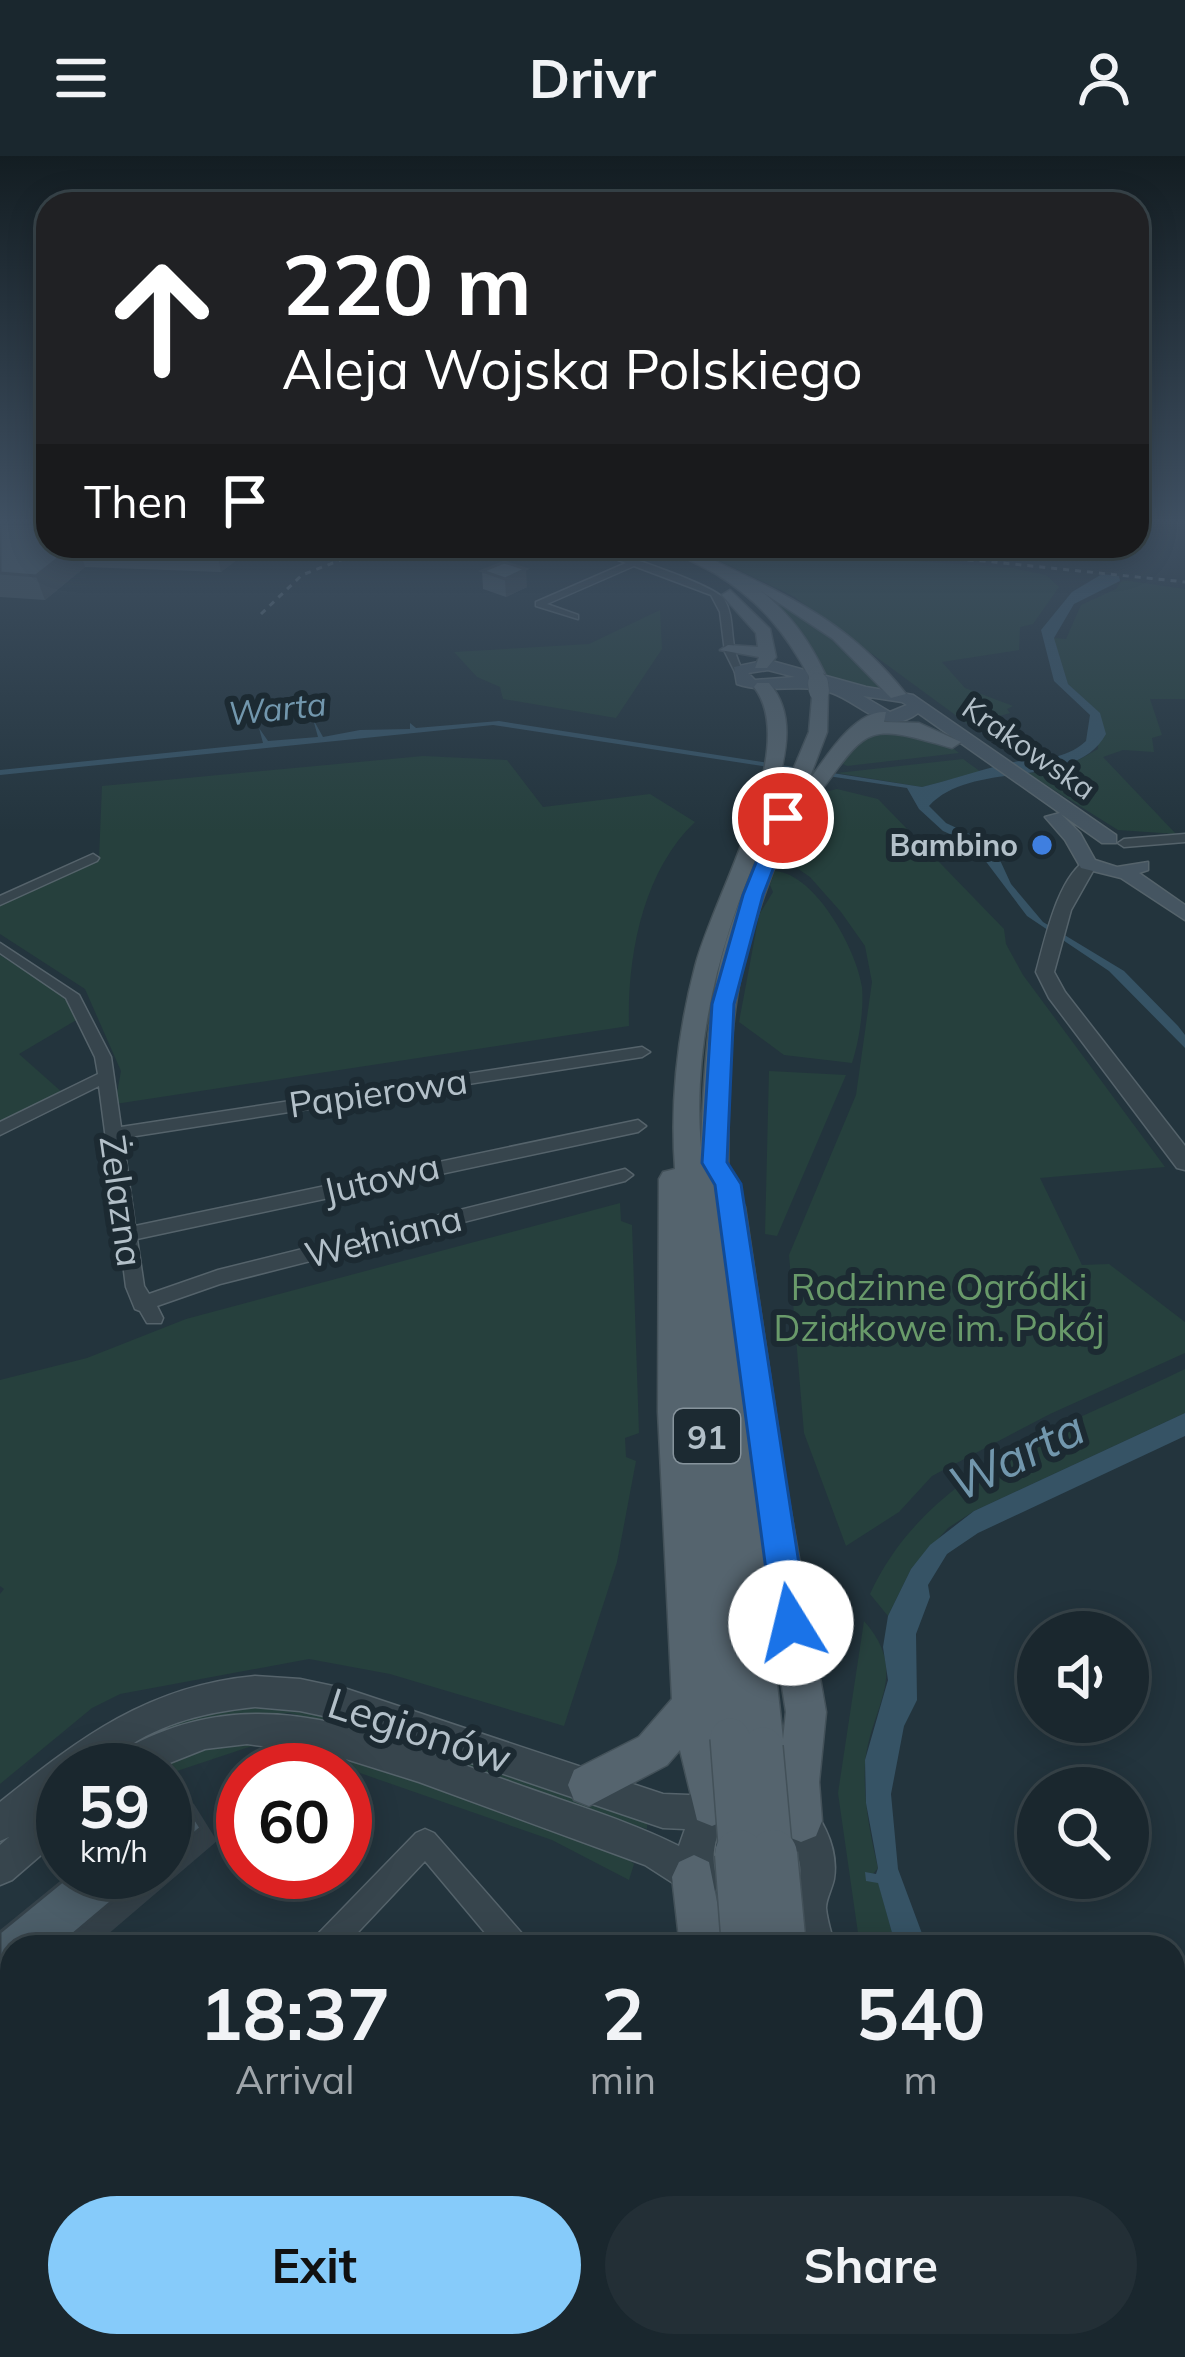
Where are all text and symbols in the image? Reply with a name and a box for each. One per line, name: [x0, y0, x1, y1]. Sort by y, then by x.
text: Drivr: [529, 44, 656, 112]
icon: menu: [48, 45, 114, 111]
icon: person: [1071, 45, 1137, 111]
text: 220 m: [282, 231, 532, 336]
icon: ahead: [84, 240, 240, 396]
text: Aleja Wojska Polskiego: [282, 335, 863, 403]
icon: arrive: [212, 468, 278, 534]
text: Then: [84, 473, 188, 529]
water label: Warta: [226, 682, 328, 734]
street label: Krakowska: [955, 688, 1103, 808]
pin: [732, 767, 834, 869]
icon: arrive: [750, 785, 816, 851]
place label: Bambino: [889, 826, 1018, 864]
marker: Bambino: [1029, 832, 1055, 858]
street label: Papierowa: [286, 1057, 470, 1127]
street label: Żelazna: [91, 1132, 153, 1270]
street label: Jutowa: [319, 1143, 443, 1213]
street label: Wełniana: [300, 1195, 466, 1277]
park label: Rodzinne Ogródki Działkowe im. Pokój: [774, 1264, 1104, 1350]
water label: Warta: [938, 1397, 1094, 1513]
road number: 91: [674, 1409, 740, 1463]
position arrow: [728, 1560, 854, 1686]
map controls: [1017, 1611, 1149, 1899]
button: sound: [1017, 1611, 1149, 1743]
street label: Legionów: [322, 1675, 518, 1785]
speed limit sign: 60: [216, 1743, 372, 1899]
button: search: [1017, 1767, 1149, 1899]
text: 59: [78, 1768, 150, 1843]
text: km/h: [80, 1832, 148, 1870]
text: 18:37: [200, 1968, 390, 2058]
text: 2: [601, 1968, 645, 2058]
text: 540: [856, 1968, 985, 2058]
text: Arrival: [235, 2055, 355, 2104]
text: min: [590, 2055, 656, 2104]
text: m: [903, 2055, 938, 2104]
button: Exit: [48, 2196, 581, 2334]
button: Share: [605, 2196, 1137, 2334]

